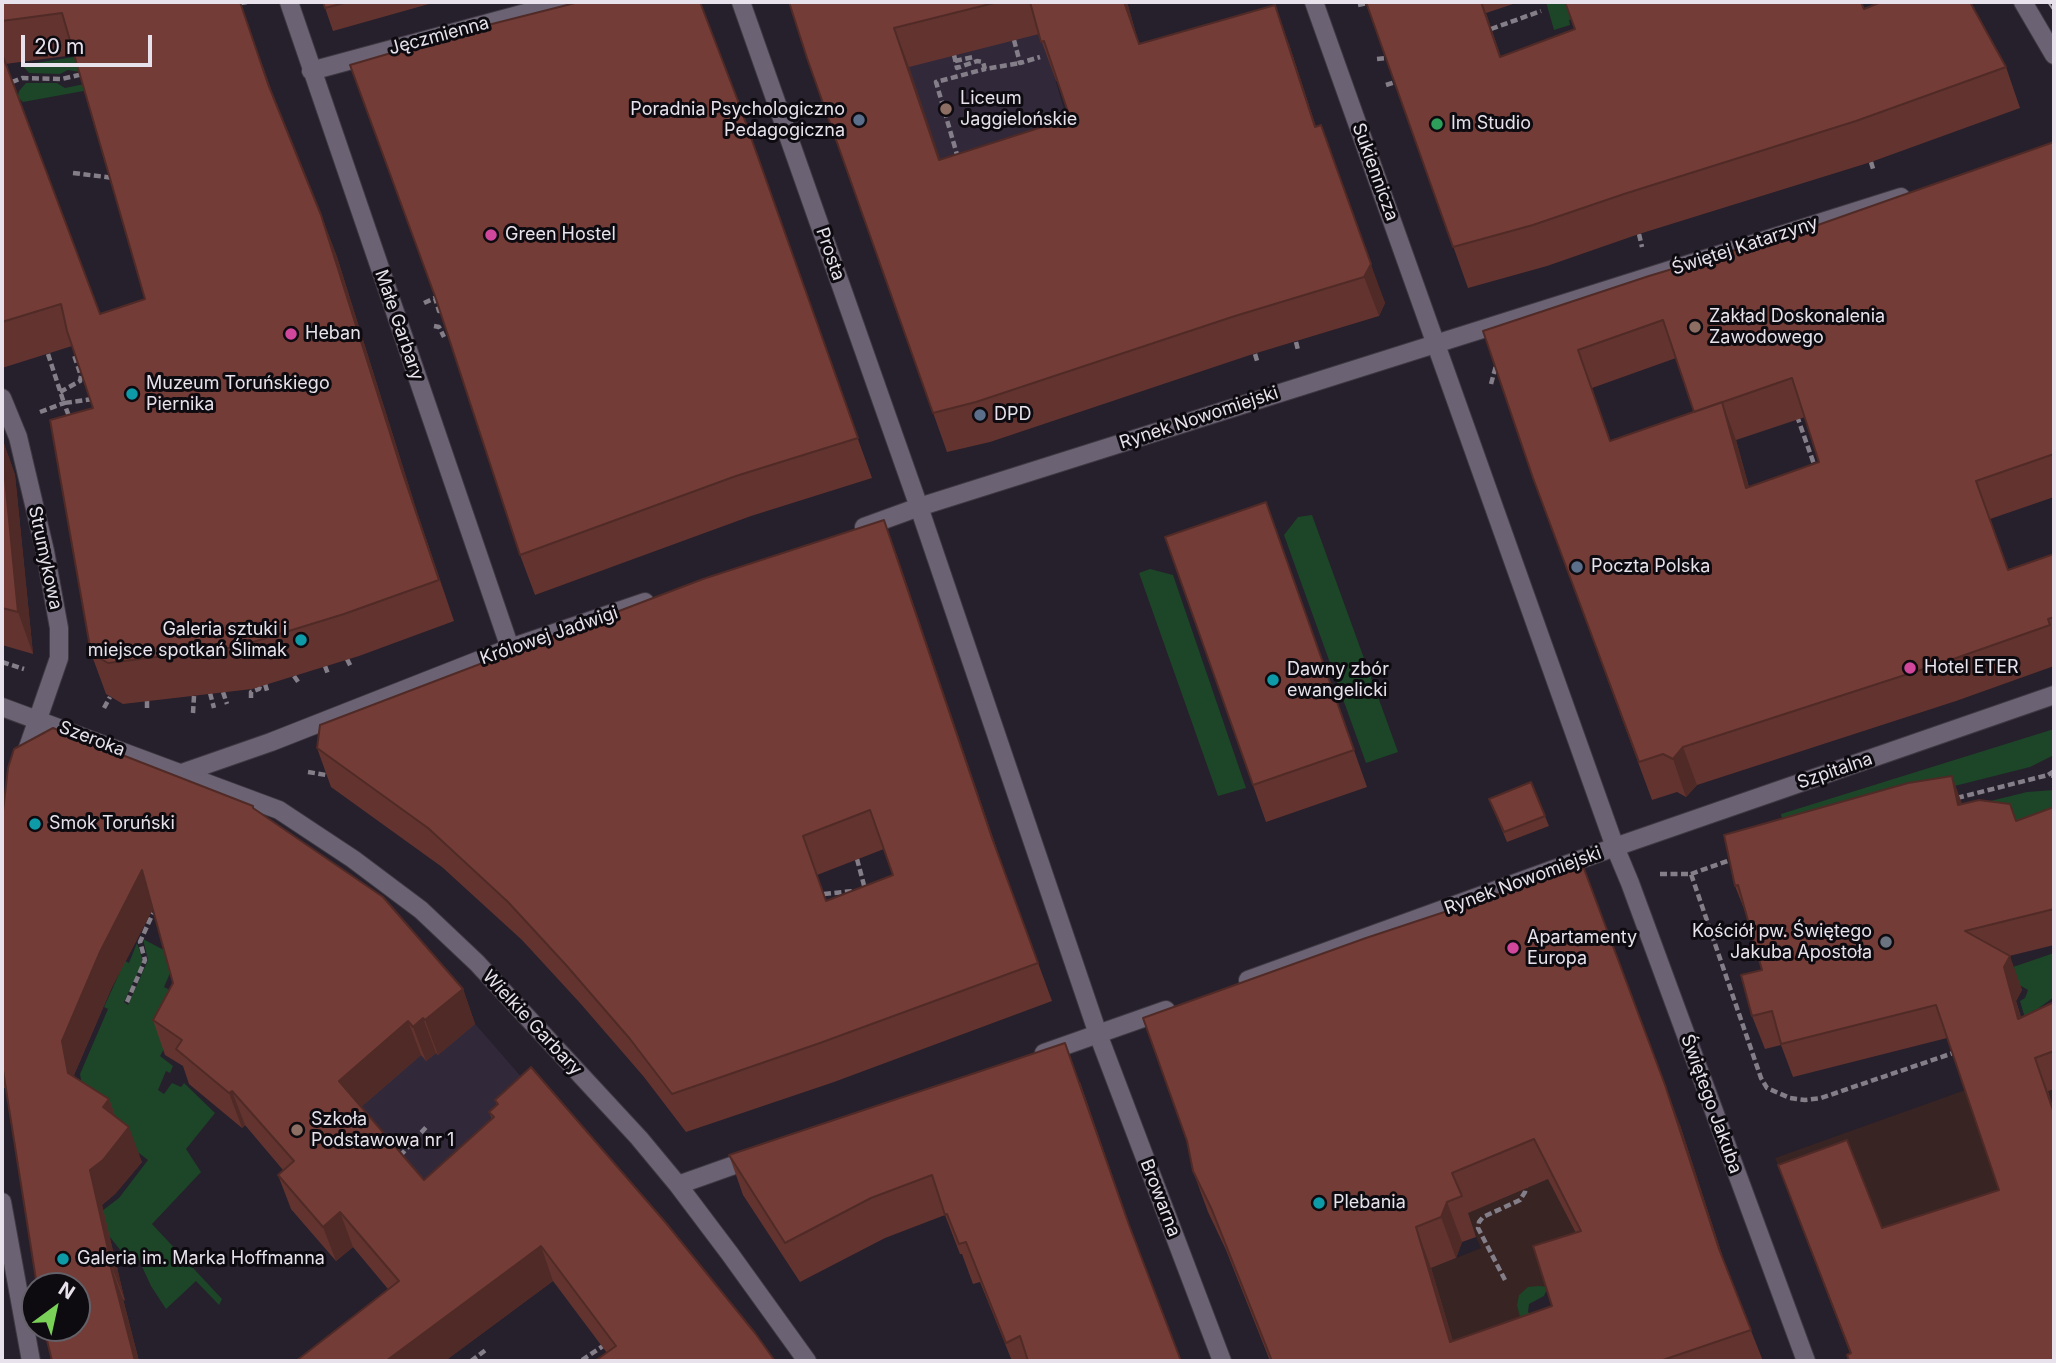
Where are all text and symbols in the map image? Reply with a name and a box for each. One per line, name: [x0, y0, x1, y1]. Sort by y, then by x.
street label: Jęczmienna: [387, 12, 491, 60]
scale bar: [24, 21, 156, 65]
text: 20 m: [34, 34, 84, 59]
place label: Liceum Jaggielońskie: [960, 88, 1077, 130]
place label: Poradnia Psychologiczno Pedagogiczna: [630, 99, 845, 142]
marker: Liceum Jaggielońskie: [938, 101, 954, 117]
marker: Poradnia Psychologiczno Pedagogiczna: [851, 112, 867, 128]
place label: Im Studio: [1451, 113, 1531, 135]
marker: Im Studio: [1429, 116, 1445, 132]
street label: Sukiennicza: [1347, 120, 1403, 224]
street label: Świętej Katarzyny: [1669, 212, 1821, 280]
place label: Green Hostel: [505, 224, 616, 246]
street label: Prosta: [811, 225, 849, 283]
marker: Green Hostel: [483, 227, 499, 243]
street label: Małe Garbary: [370, 267, 428, 383]
place label: Zakład Doskonalenia Zawodowego: [1709, 306, 1885, 348]
marker: Zakład Doskonalenia Zawodowego: [1687, 319, 1703, 335]
place label: Heban: [305, 323, 361, 345]
marker: Heban: [283, 326, 299, 342]
place label: Muzeum Toruńskiego Piernika: [146, 373, 330, 416]
street label: Rynek Nowomiejski: [1117, 382, 1281, 454]
marker: Muzeum Toruńskiego Piernika: [124, 386, 140, 402]
place label: DPD: [994, 404, 1031, 426]
marker: DPD: [972, 407, 988, 423]
street label: Strumykowa: [23, 504, 67, 612]
place label: Poczta Polska: [1591, 556, 1710, 578]
marker: Poczta Polska: [1569, 559, 1585, 575]
street label: Królowej Jadwigi: [477, 602, 621, 670]
place label: Galeria sztuki i miejsce spotkań Ślimak: [88, 619, 287, 662]
marker: Galeria sztuki i miejsce spotkań Ślimak: [293, 632, 309, 648]
place label: Hotel ETER: [1924, 657, 2019, 679]
place label: Dawny zbór ewangelicki: [1287, 659, 1389, 702]
marker: Hotel ETER: [1902, 660, 1918, 676]
marker: Dawny zbór ewangelicki: [1265, 672, 1281, 688]
street label: Szeroka: [56, 717, 128, 761]
street label: Szpitalna: [1795, 748, 1875, 794]
place label: Smok Toruński: [49, 813, 175, 835]
marker: Smok Toruński: [27, 816, 43, 832]
street label: Rynek Nowomiejski: [1441, 843, 1605, 919]
place label: Kościół pw. Świętego Jakuba Apostoła: [1692, 921, 1872, 964]
place label: Apartamenty Europa: [1527, 927, 1637, 970]
marker: Kościół pw. Świętego Jakuba Apostoła: [1878, 934, 1894, 950]
marker: Apartamenty Europa: [1505, 940, 1521, 956]
street label: Wielkie Garbary: [478, 966, 586, 1080]
street label: Świętego Jakuba: [1676, 1032, 1746, 1176]
place label: Szkoła Podstawowa nr 1: [311, 1109, 454, 1152]
marker: Szkoła Podstawowa nr 1: [289, 1122, 305, 1138]
street label: Browarna: [1135, 1156, 1185, 1240]
place label: Plebania: [1333, 1192, 1406, 1214]
marker: Plebania: [1311, 1195, 1327, 1211]
place label: Galeria im. Marka Hoffmanna: [77, 1248, 325, 1270]
marker: Galeria im. Marka Hoffmanna: [55, 1251, 71, 1267]
north arrow: [21, 1272, 91, 1342]
text: N: [54, 1277, 79, 1304]

